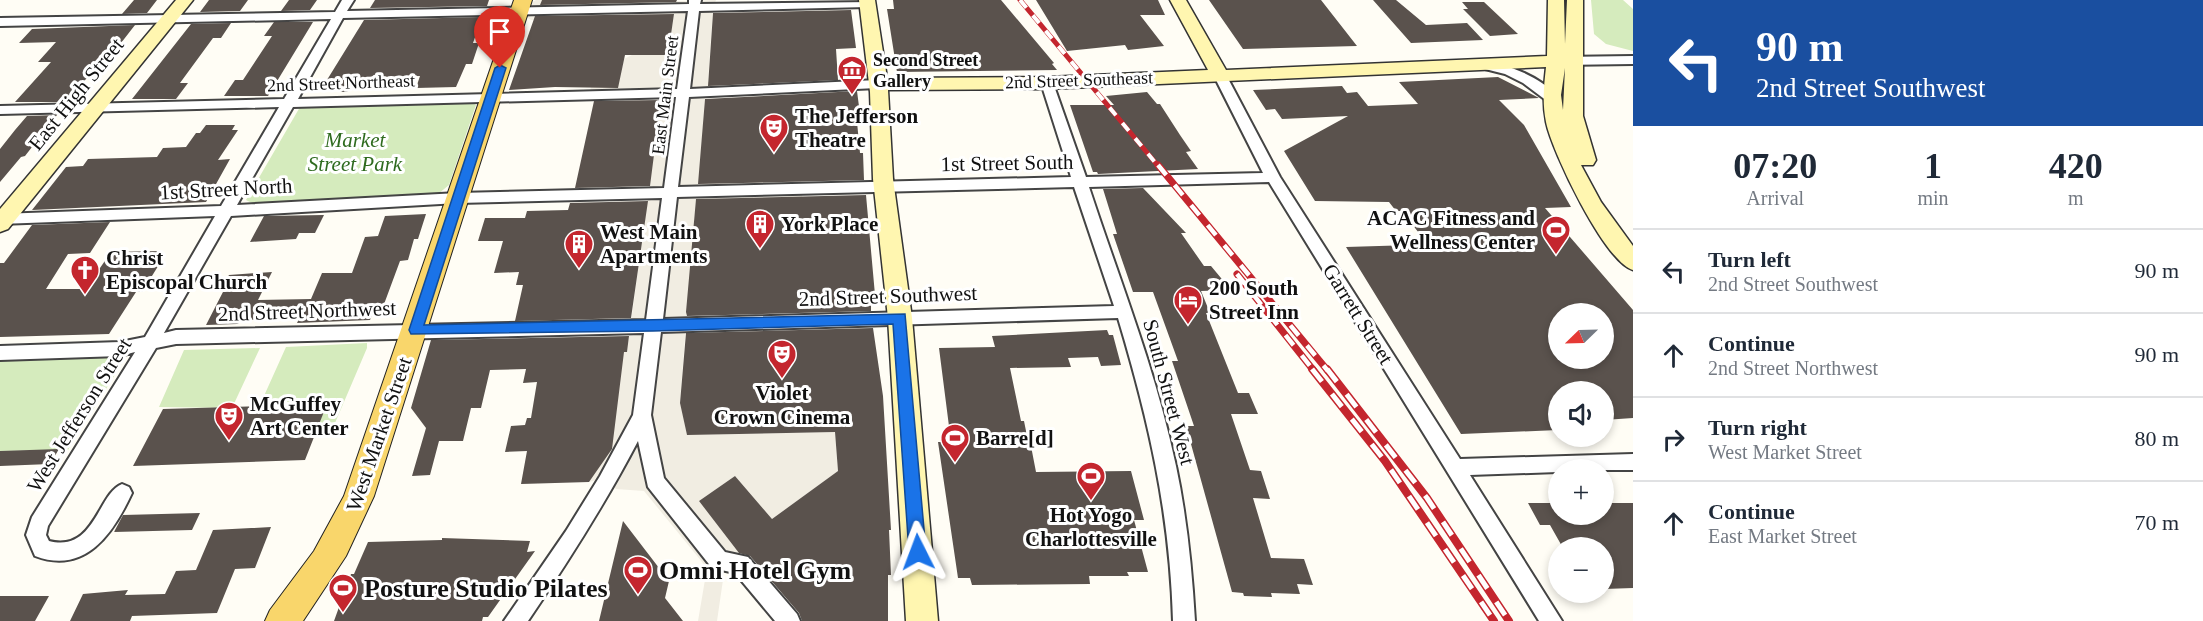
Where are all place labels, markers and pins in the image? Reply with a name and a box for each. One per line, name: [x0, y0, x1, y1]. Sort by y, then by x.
pin: [474, 6, 525, 68]
place label: Second Street Gallery: [873, 50, 978, 91]
museum icon: Second Street Gallery: [836, 54, 868, 96]
place label: The Jefferson Theatre: [795, 104, 918, 152]
theatre icon: The Jefferson Theatre: [758, 112, 790, 154]
place label: ACAC Fitness and Wellness Center: [1367, 206, 1535, 254]
building icon: York Place: [744, 208, 776, 250]
place label: York Place: [781, 212, 878, 236]
sports icon: ACAC Fitness and Wellness Center: [1540, 214, 1572, 256]
place label: West Main Apartments: [600, 220, 707, 268]
building icon: West Main Apartments: [563, 228, 595, 270]
place label: Christ Episcopal Church: [106, 246, 268, 294]
church icon: Christ Episcopal Church: [69, 254, 101, 296]
place label: 200 South Street Inn: [1209, 276, 1299, 324]
hotel icon: 200 South Street Inn: [1172, 284, 1204, 326]
theatre icon: Violet Crown Cinema: [766, 338, 798, 380]
place label: Violet Crown Cinema: [714, 381, 851, 429]
place label: McGuffey Art Center: [250, 392, 349, 440]
theatre icon: McGuffey Art Center: [213, 400, 245, 442]
sports icon: Barre[d]: [939, 422, 971, 464]
place label: Barre[d]: [976, 426, 1054, 450]
sports icon: Hot Yogo Charlottesville: [1075, 460, 1107, 502]
place label: Hot Yogo Charlottesville: [1025, 503, 1157, 551]
sports icon: Omni Hotel Gym: [622, 554, 654, 596]
place label: Omni Hotel Gym: [659, 556, 851, 585]
sports icon: Posture Studio Pilates: [327, 572, 359, 614]
place label: Posture Studio Pilates: [364, 574, 608, 603]

